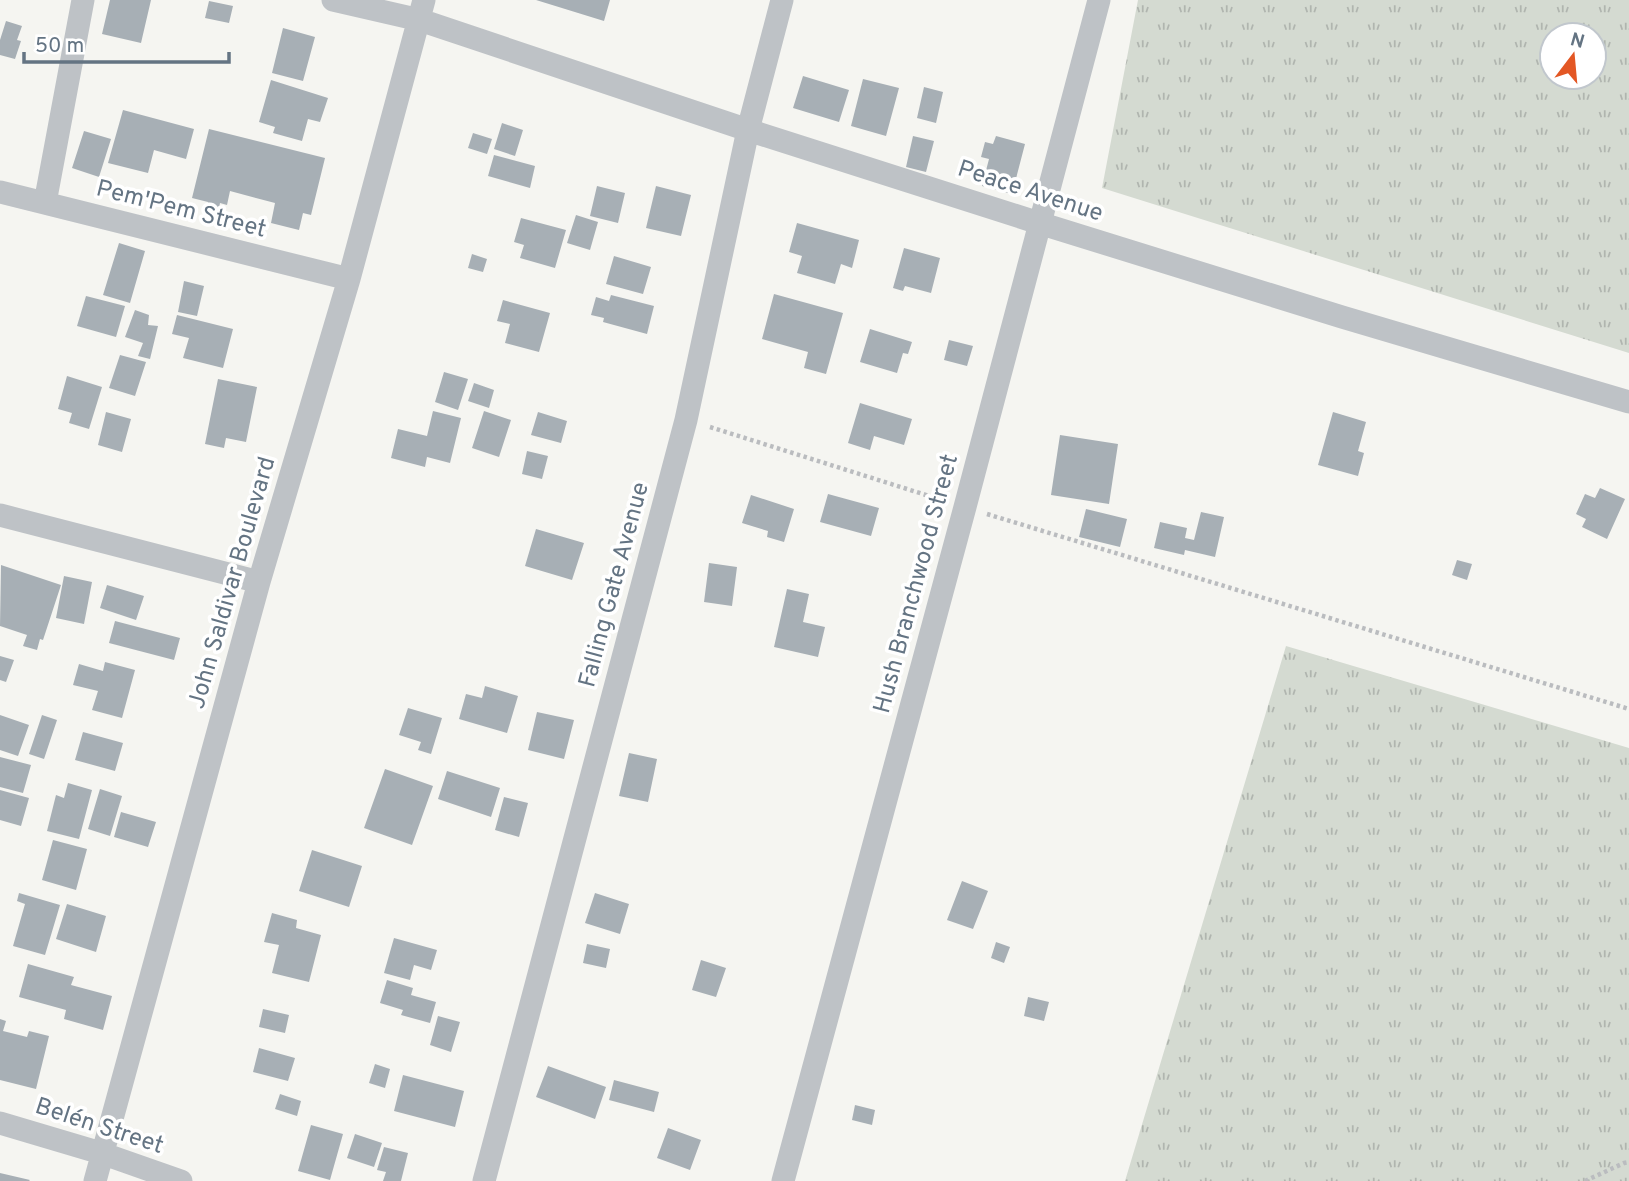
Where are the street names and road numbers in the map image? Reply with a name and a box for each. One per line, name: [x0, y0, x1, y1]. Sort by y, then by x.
street label: Peace Avenue: [954, 154, 1106, 230]
street label: Pem'Pem Street: [93, 174, 269, 246]
street label: Hush Branchwood Street: [868, 451, 966, 717]
street label: John Saldivar Boulevard: [183, 454, 283, 712]
street label: Falling Gate Avenue: [573, 479, 657, 691]
street label: Belén Street: [31, 1092, 167, 1162]

